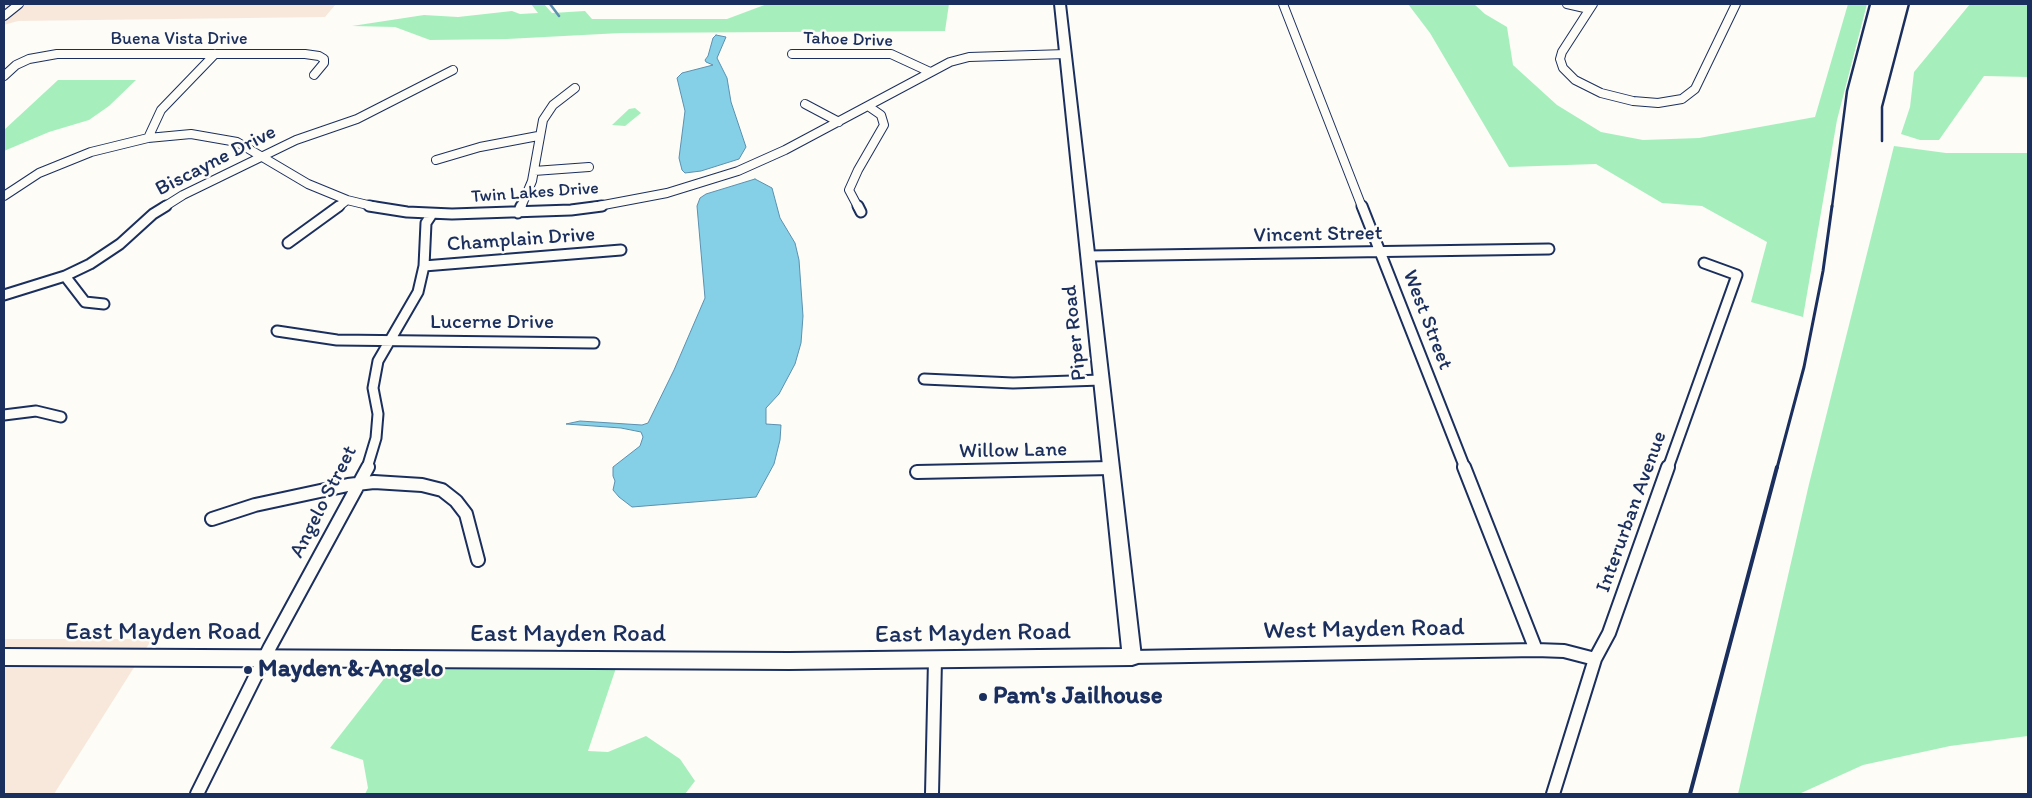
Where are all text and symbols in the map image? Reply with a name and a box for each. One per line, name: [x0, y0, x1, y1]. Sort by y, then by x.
street label: Buena Vista Drive: [110, 28, 248, 50]
street label: Tahoe Drive: [803, 28, 893, 52]
street label: Biscayne Drive: [151, 120, 281, 202]
street label: Twin Lakes Drive: [470, 178, 600, 208]
street label: Vincent Street: [1253, 221, 1383, 249]
street label: Champlain Drive: [446, 222, 596, 258]
street label: West Street: [1396, 267, 1458, 373]
street label: Piper Road: [1057, 284, 1093, 382]
street label: Lucerne Drive: [430, 310, 554, 336]
street label: Interurban Avenue: [1591, 428, 1673, 596]
street label: Willow Lane: [959, 437, 1067, 465]
street label: Angelo Street: [285, 442, 363, 562]
street label: West Mayden Road: [1263, 613, 1465, 647]
street label: East Mayden Road: [875, 617, 1071, 651]
street label: East Mayden Road: [65, 618, 261, 648]
street label: East Mayden Road: [470, 620, 666, 650]
place label: Mayden & Angelo: [258, 655, 444, 685]
marker: Mayden & Angelo: [242, 664, 254, 676]
place label: Pam's Jailhouse: [993, 682, 1163, 712]
marker: Pam's Jailhouse: [977, 691, 989, 703]

